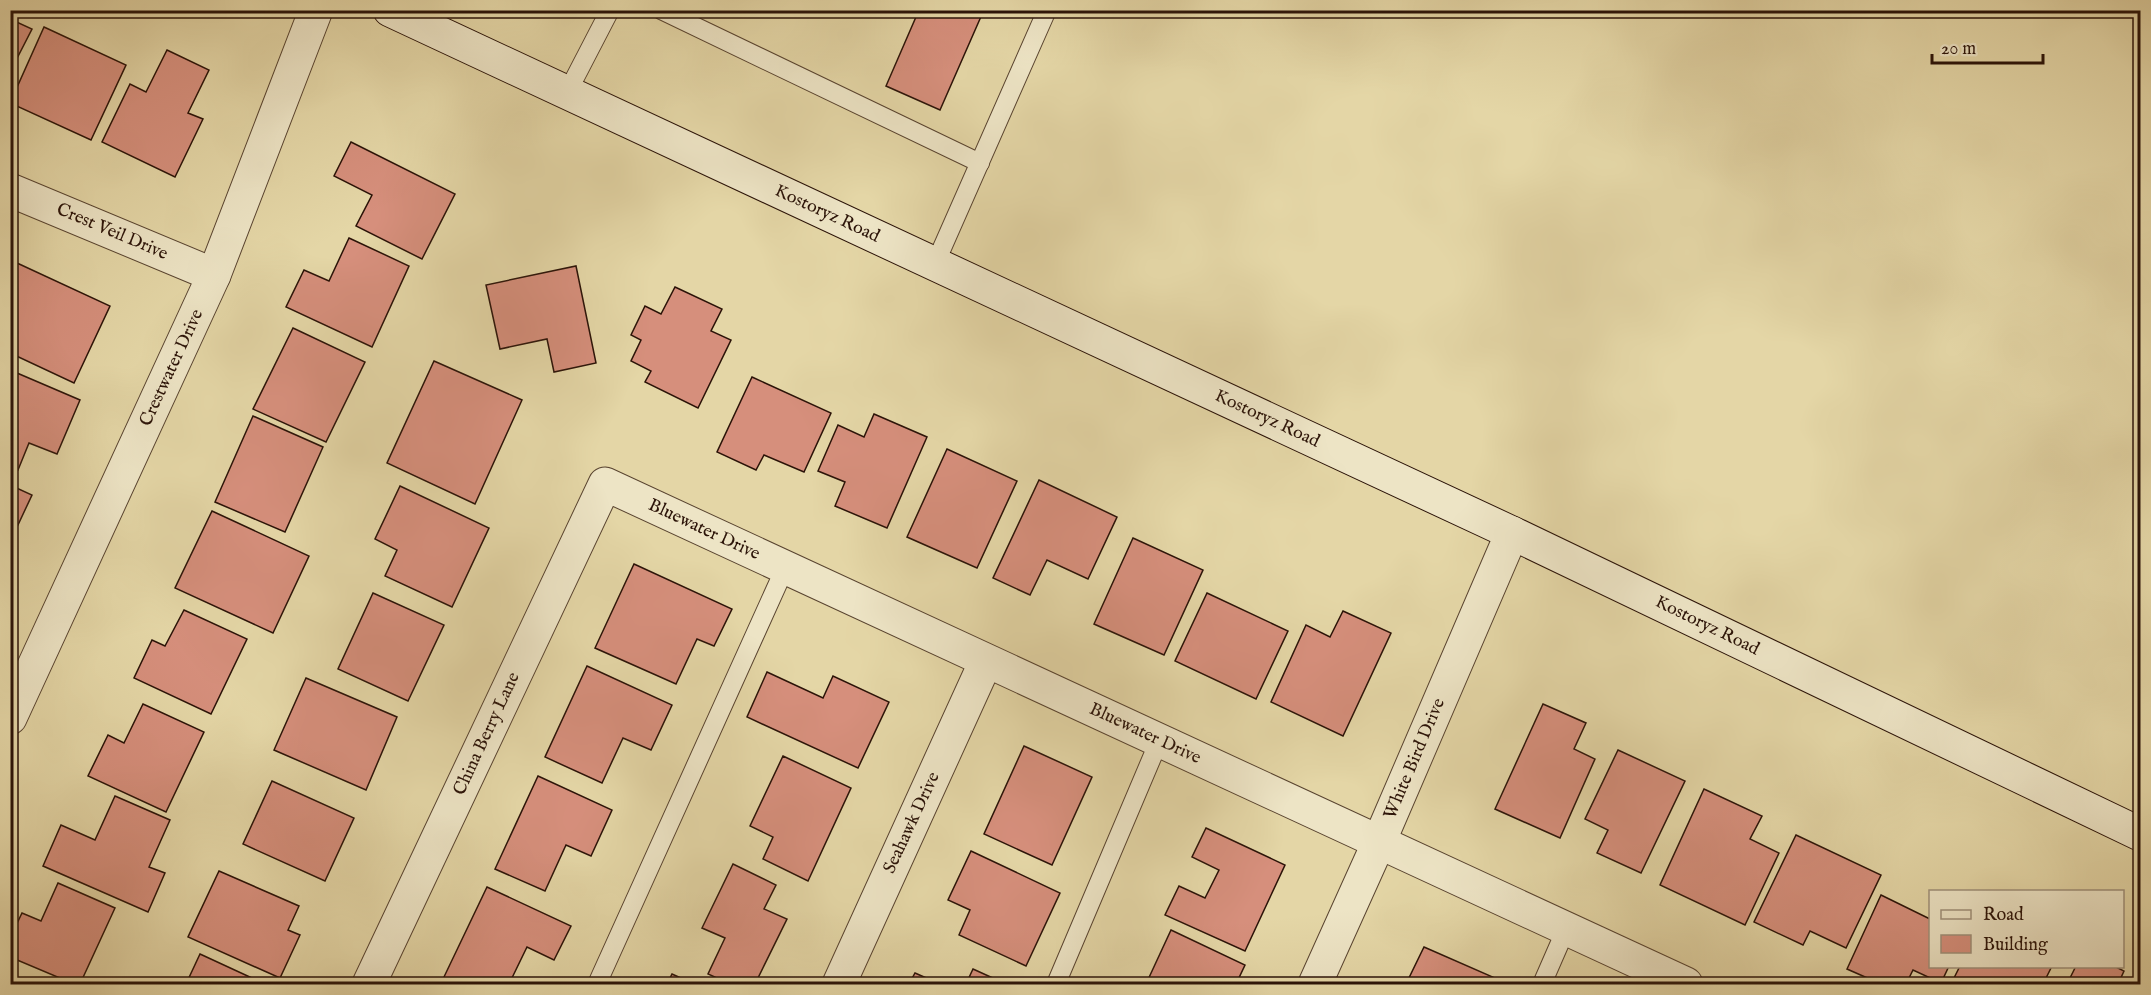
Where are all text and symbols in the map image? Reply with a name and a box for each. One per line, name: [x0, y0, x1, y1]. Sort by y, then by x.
scale bar: [1932, 27, 2043, 65]
text: 20 m: [1941, 38, 1976, 61]
street label: Kostoryz Road: [771, 180, 884, 249]
street label: Crest Veil Drive: [53, 198, 171, 266]
street label: Crestwater Drive: [135, 306, 209, 430]
street label: Kostoryz Road: [1211, 385, 1324, 454]
street label: Bluewater Drive: [644, 494, 764, 566]
street label: Kostoryz Road: [1651, 591, 1763, 661]
street label: China Berry Lane: [448, 669, 526, 799]
street label: White Bird Drive: [1379, 695, 1451, 823]
street label: Bluewater Drive: [1085, 698, 1205, 770]
street label: Seahawk Drive: [878, 769, 946, 877]
legend: [1929, 890, 2124, 968]
text: Road: [1983, 904, 2024, 927]
text: Building: [1983, 934, 2048, 957]

